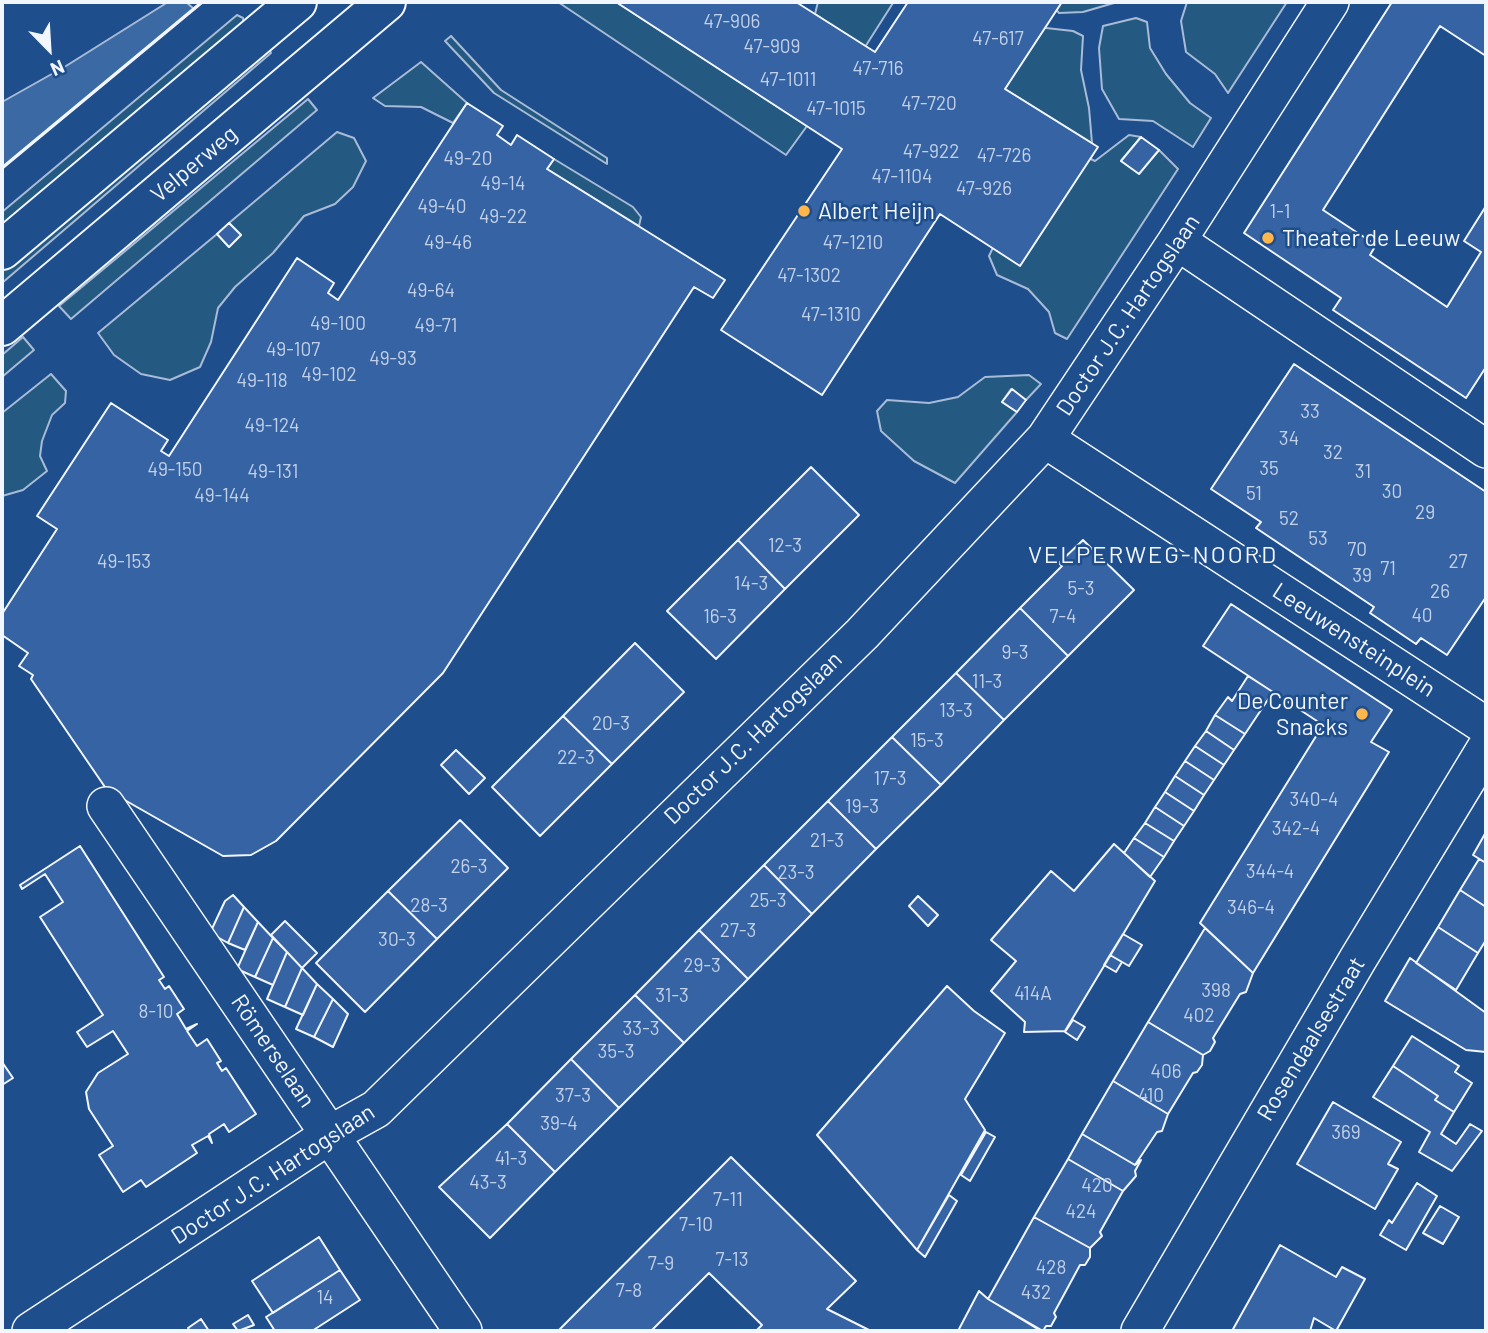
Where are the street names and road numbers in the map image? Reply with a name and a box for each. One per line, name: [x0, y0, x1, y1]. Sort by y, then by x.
street label: Velperweg: [145, 120, 243, 208]
street label: Doctor J.C. Hartogslaan: [1050, 209, 1206, 421]
street label: Leeuwensteinplein: [1267, 577, 1441, 703]
street label: Doctor J.C. Hartogslaan: [658, 646, 848, 830]
street label: Rosendaalsestraat: [1251, 952, 1371, 1126]
street label: Römerselaan: [225, 989, 321, 1113]
street label: Doctor J.C. Hartogslaan: [166, 1098, 380, 1250]

